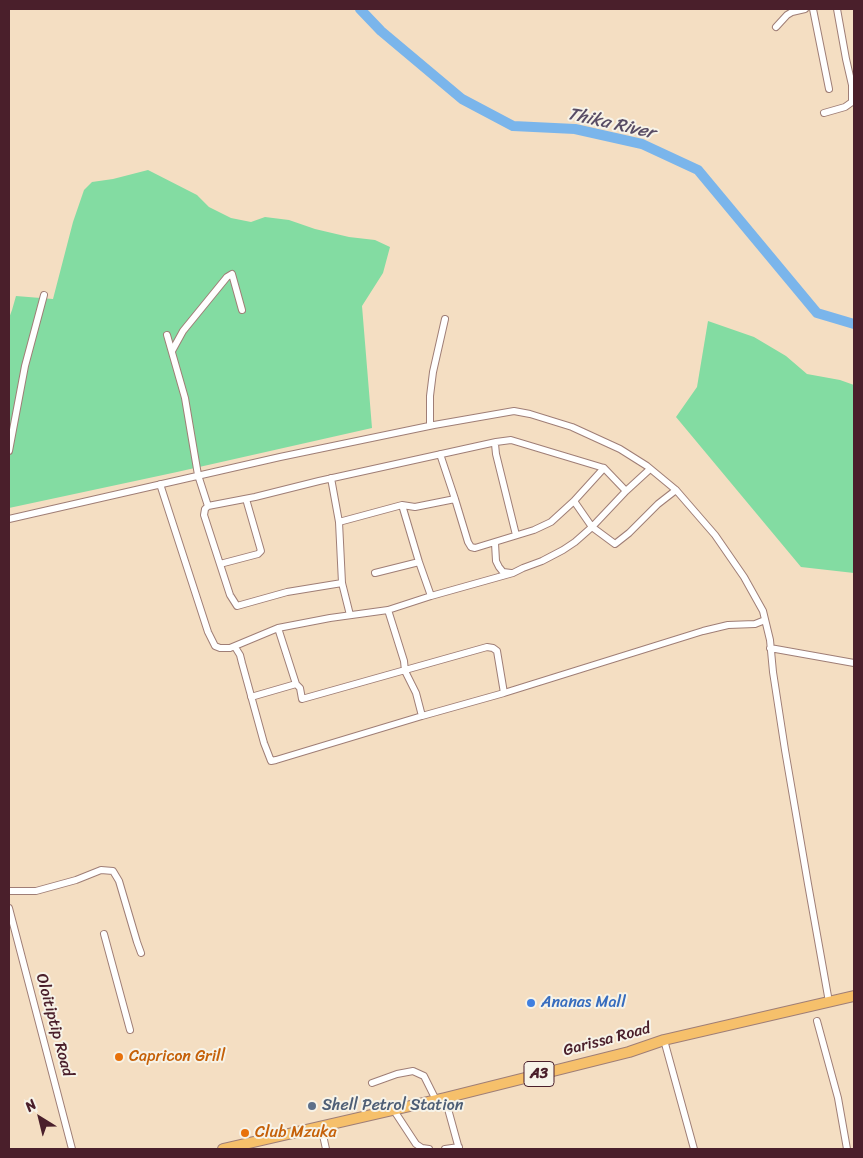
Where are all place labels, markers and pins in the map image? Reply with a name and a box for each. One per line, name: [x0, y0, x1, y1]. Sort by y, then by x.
place label: Ananas Mall: [541, 993, 626, 1013]
marker: Ananas Mall: [525, 997, 537, 1009]
place label: Capricon Grill: [129, 1047, 225, 1067]
marker: Capricon Grill: [113, 1051, 125, 1063]
place label: Shell Petrol Station: [322, 1096, 463, 1116]
marker: Shell Petrol Station: [306, 1100, 318, 1112]
place label: Club Mzuka: [255, 1123, 337, 1143]
marker: Club Mzuka: [239, 1127, 251, 1139]

